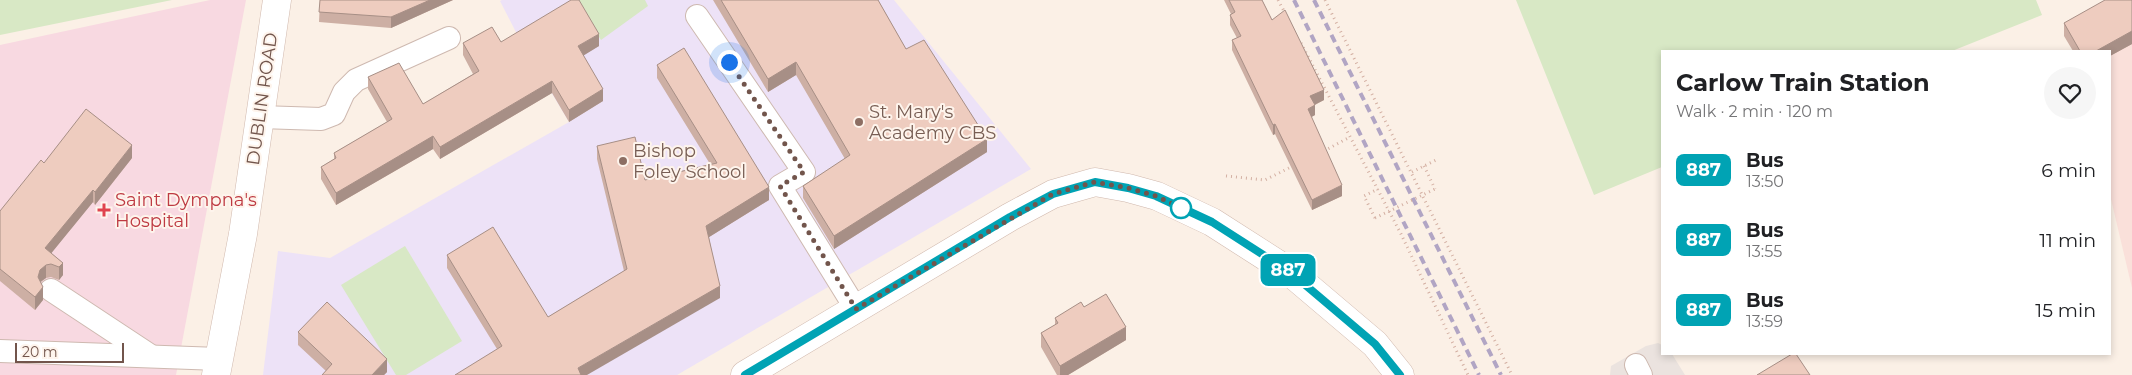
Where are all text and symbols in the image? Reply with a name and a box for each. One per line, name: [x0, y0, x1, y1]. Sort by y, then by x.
street label: DUBLIN ROAD: [242, 31, 282, 167]
your location: [717, 50, 742, 75]
button: heart: [2044, 67, 2096, 119]
text: Carlow Train Station: [1676, 68, 1930, 97]
place label: St. Mary's Academy CBS: [869, 101, 996, 144]
text: Walk · 2 min · 120 m: [1676, 102, 1833, 121]
marker: St. Mary's Academy CBS: [853, 116, 865, 128]
place label: Bishop Foley School: [633, 140, 746, 183]
text: Bus: [1746, 149, 1784, 172]
marker: Bishop Foley School: [617, 155, 629, 167]
text: 887: [1686, 159, 1721, 181]
text: 6 min: [2041, 159, 2096, 182]
text: 13:50: [1746, 172, 1784, 191]
place label: Saint Dympna's Hospital: [115, 189, 257, 232]
unlabelled marker: [1170, 197, 1192, 219]
marker: Saint Dympna's Hospital: [97, 203, 111, 217]
text: Bus: [1746, 219, 1784, 242]
text: 887: [1686, 229, 1721, 251]
text: 11 min: [2039, 229, 2096, 252]
text: 13:55: [1746, 242, 1782, 261]
line badge: 887: [1259, 254, 1317, 286]
text: 887: [1271, 259, 1305, 281]
text: Bus: [1746, 289, 1784, 312]
text: 887: [1686, 299, 1721, 321]
text: 15 min: [2035, 299, 2096, 322]
text: 13:59: [1746, 312, 1783, 331]
scale bar: [15, 340, 124, 363]
text: 20 m: [22, 343, 58, 361]

